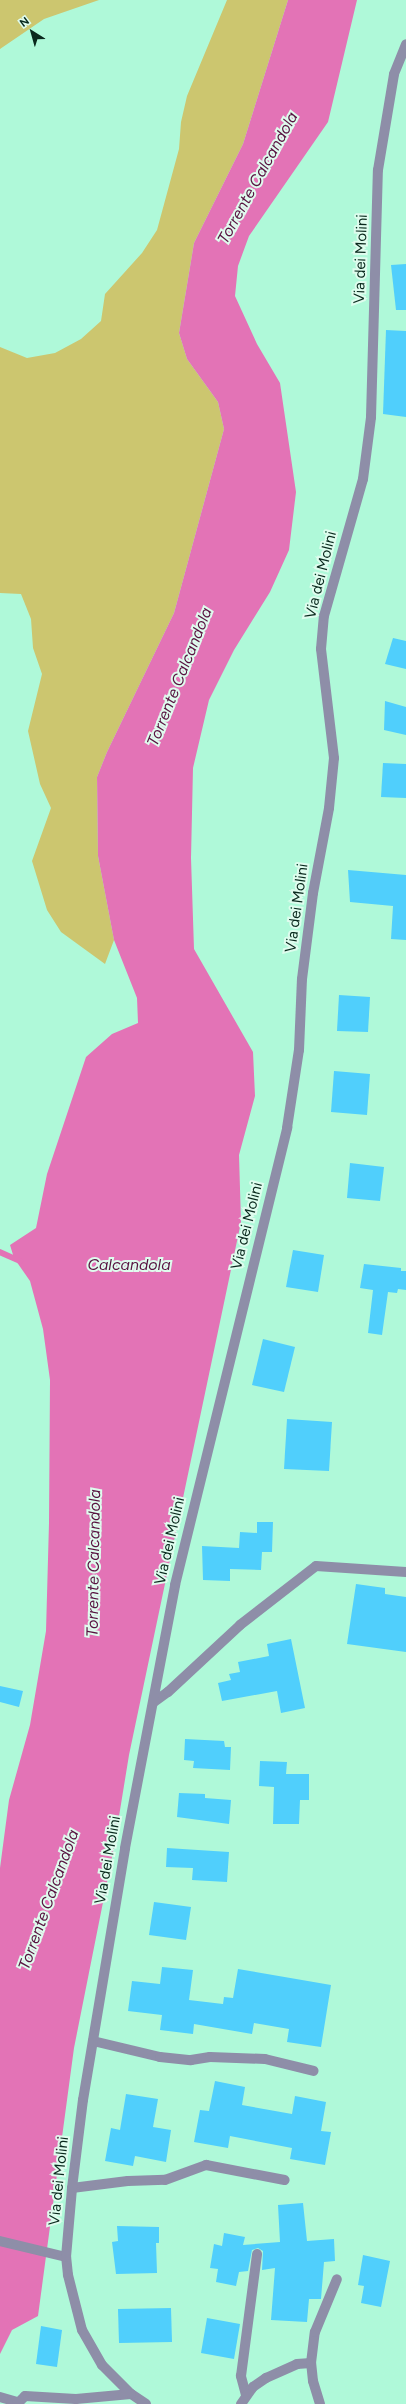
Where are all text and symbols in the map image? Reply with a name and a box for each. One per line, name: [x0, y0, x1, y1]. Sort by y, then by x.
north arrow: [12, 12, 52, 52]
text: N: [17, 14, 32, 30]
water label: Torrente Calcandola: [214, 109, 302, 247]
street label: Via dei Molini: [350, 214, 372, 304]
street label: Via dei Molini: [301, 529, 341, 621]
water label: Torrente Calcandola: [143, 605, 217, 749]
street label: Via dei Molini: [282, 862, 312, 954]
street label: Via dei Molini: [227, 1180, 267, 1272]
water label: Calcandola: [87, 1255, 171, 1275]
water label: Torrente Calcandola: [83, 1489, 105, 1637]
street label: Via dei Molini: [151, 1495, 189, 1587]
street label: Via dei Molini: [91, 1814, 125, 1906]
water label: Torrente Calcandola: [15, 1827, 83, 1973]
street label: Via dei Molini: [45, 2136, 73, 2226]

